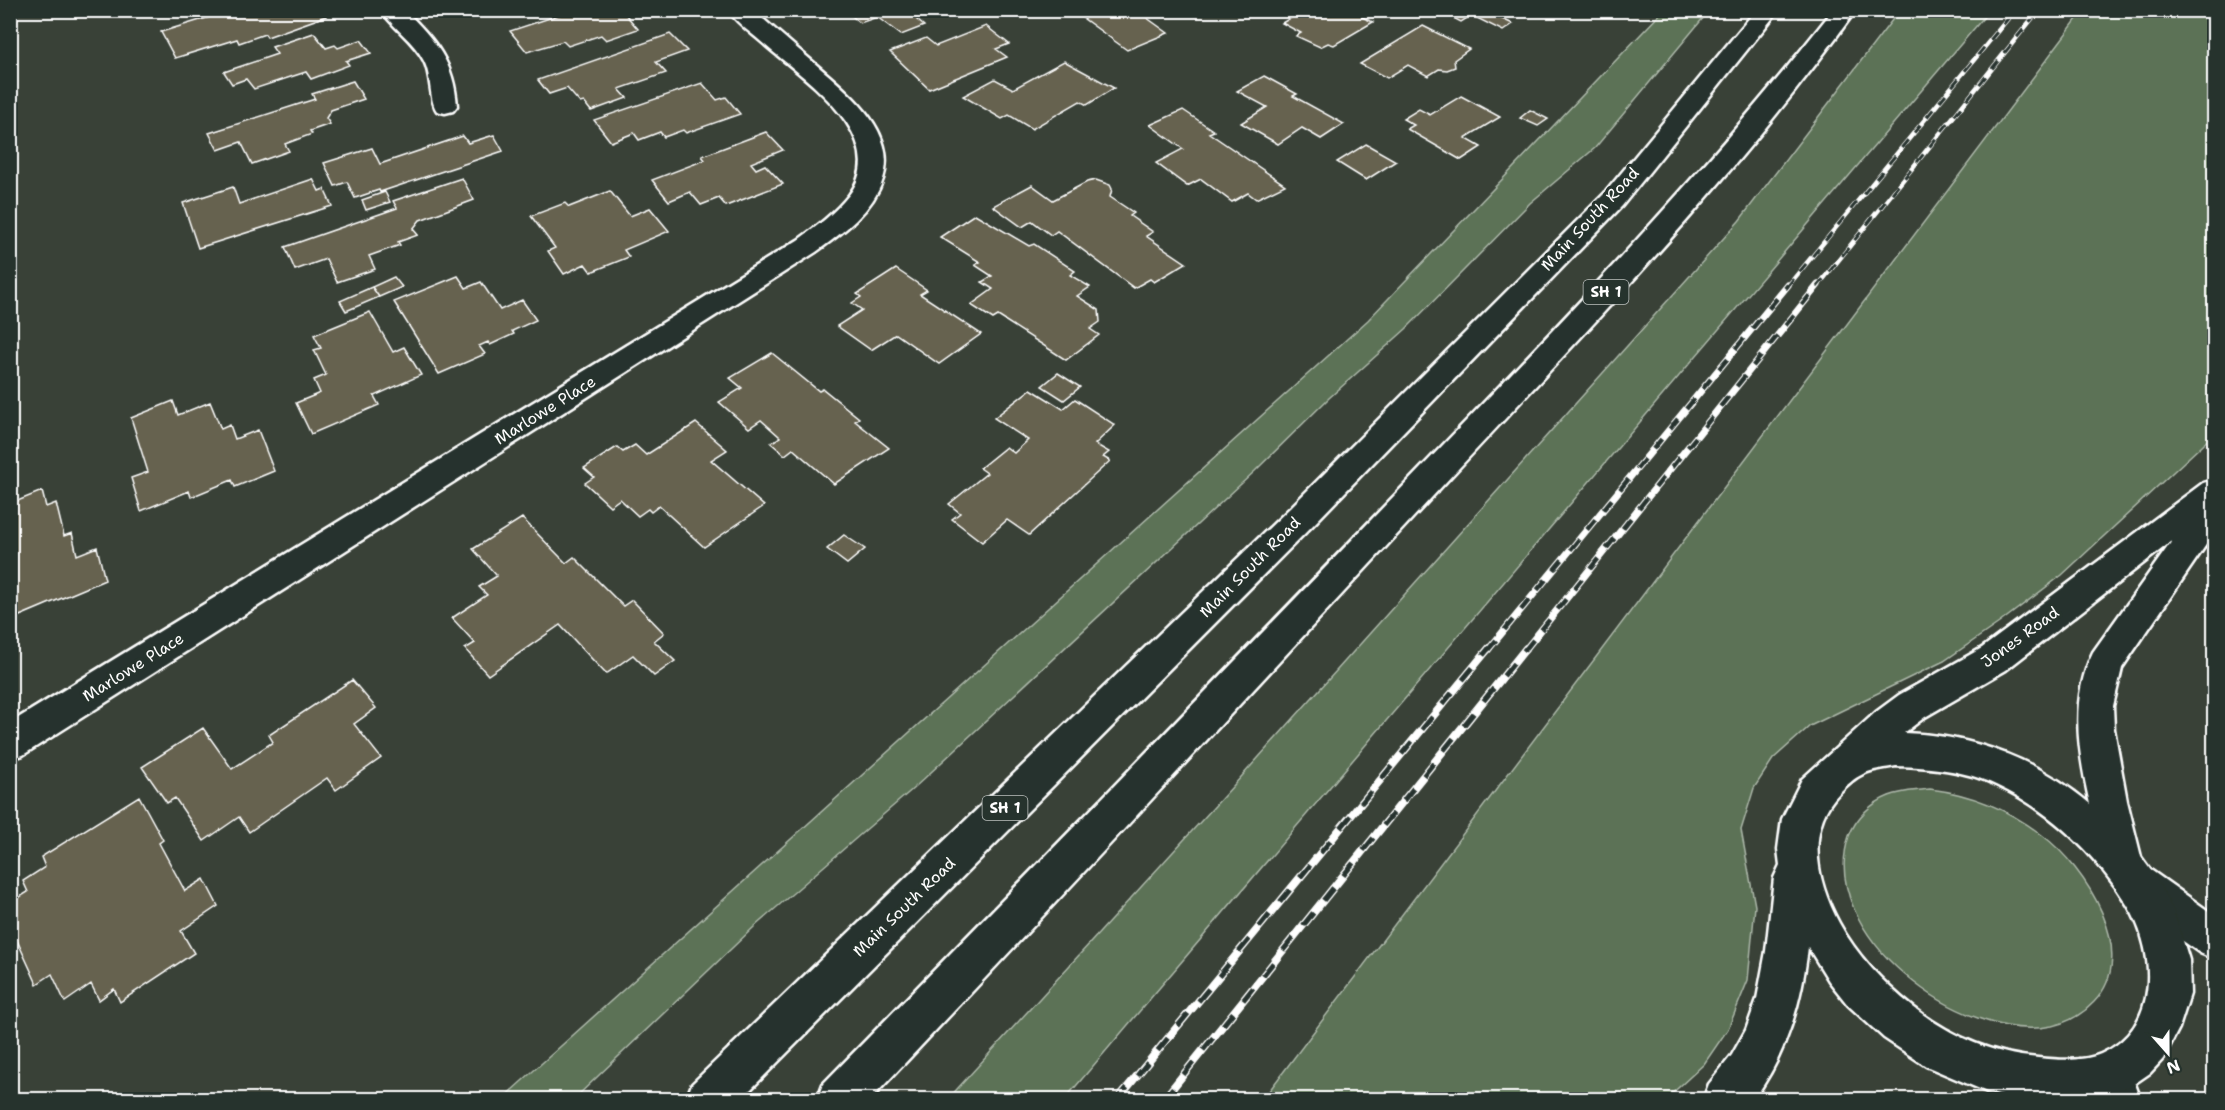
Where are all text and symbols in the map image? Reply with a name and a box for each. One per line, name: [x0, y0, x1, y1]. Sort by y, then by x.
street label: Main South Road: [1536, 163, 1644, 275]
road number: SH 1: [1584, 280, 1628, 304]
street label: Marlowe Place: [491, 371, 599, 449]
street label: Main South Road: [1195, 512, 1305, 622]
street label: Jones Road: [1977, 602, 2063, 672]
street label: Marlowe Place: [79, 628, 187, 706]
road number: SH 1: [982, 796, 1028, 820]
street label: Main South Road: [848, 853, 960, 961]
north arrow: [2138, 1023, 2198, 1083]
text: N: [2164, 1054, 2183, 1079]

